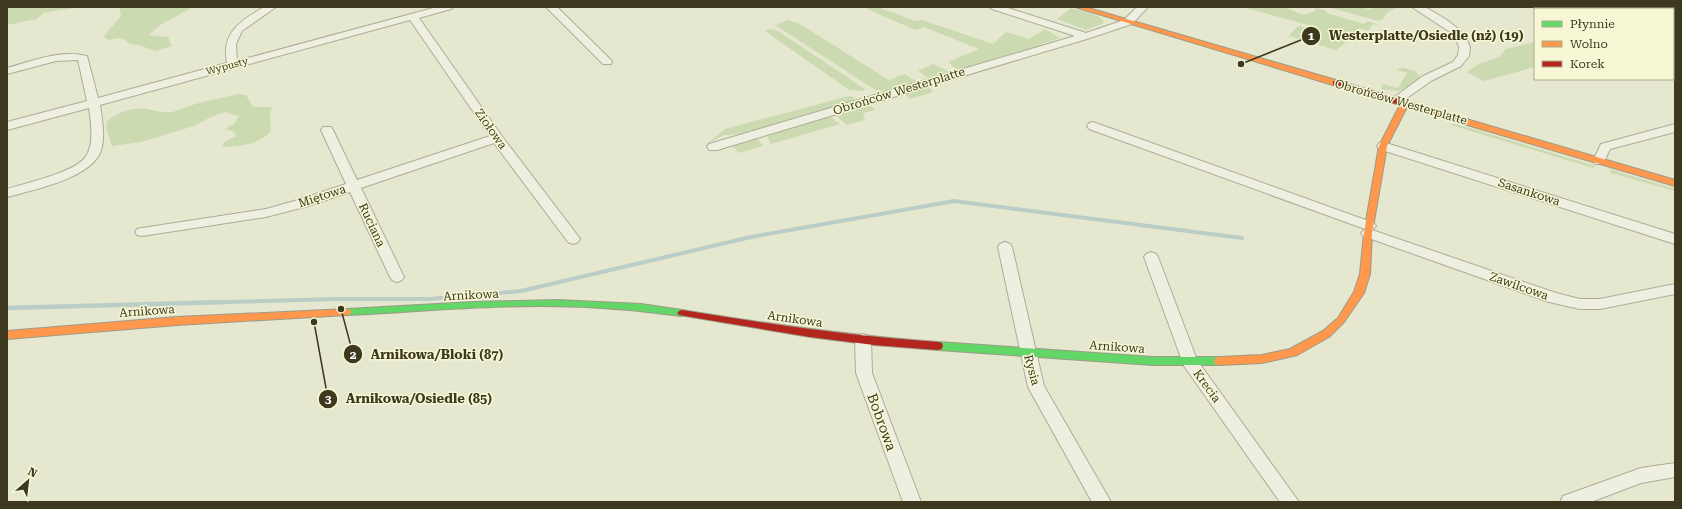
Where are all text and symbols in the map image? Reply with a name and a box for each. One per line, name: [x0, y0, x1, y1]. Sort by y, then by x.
legend: [1534, 8, 1674, 80]
text: Płynnie: [1570, 17, 1615, 31]
callout: Westerplatte/Osiedle (nż) (19): [1301, 23, 1531, 48]
text: Westerplatte/Osiedle (nż) (19): [1329, 28, 1524, 43]
text: 1: [1308, 29, 1315, 43]
text: Wolno: [1570, 37, 1608, 51]
street label: Wypusty: [205, 55, 249, 77]
text: Korek: [1570, 57, 1605, 71]
street label: Obrońców Westerplatte: [831, 64, 967, 118]
street label: Obrońców Westerplatte: [1333, 76, 1469, 128]
street label: Ziołowa: [472, 106, 510, 152]
street label: Sasankowa: [1496, 175, 1562, 209]
street label: Miętowa: [296, 182, 348, 210]
street label: Ruciana: [356, 201, 388, 250]
street label: Zawilcowa: [1488, 269, 1551, 303]
street label: Arnikowa: [443, 287, 500, 303]
street label: Arnikowa: [119, 302, 176, 320]
street label: Arnikowa: [767, 308, 824, 330]
street label: Arnikowa: [1089, 338, 1146, 356]
callout: Arnikowa/Bloki (87): [343, 342, 511, 367]
text: Arnikowa/Bloki (87): [371, 347, 504, 362]
text: 2: [350, 348, 357, 362]
street label: Rysia: [1021, 353, 1043, 387]
street label: Krecia: [1190, 367, 1224, 406]
callout: Arnikowa/Osiedle (85): [318, 386, 500, 411]
text: Arnikowa/Osiedle (85): [346, 391, 492, 406]
street label: Bobrowa: [864, 391, 900, 453]
text: 3: [325, 392, 332, 406]
north arrow: [8, 461, 48, 501]
text: N: [26, 465, 40, 481]

